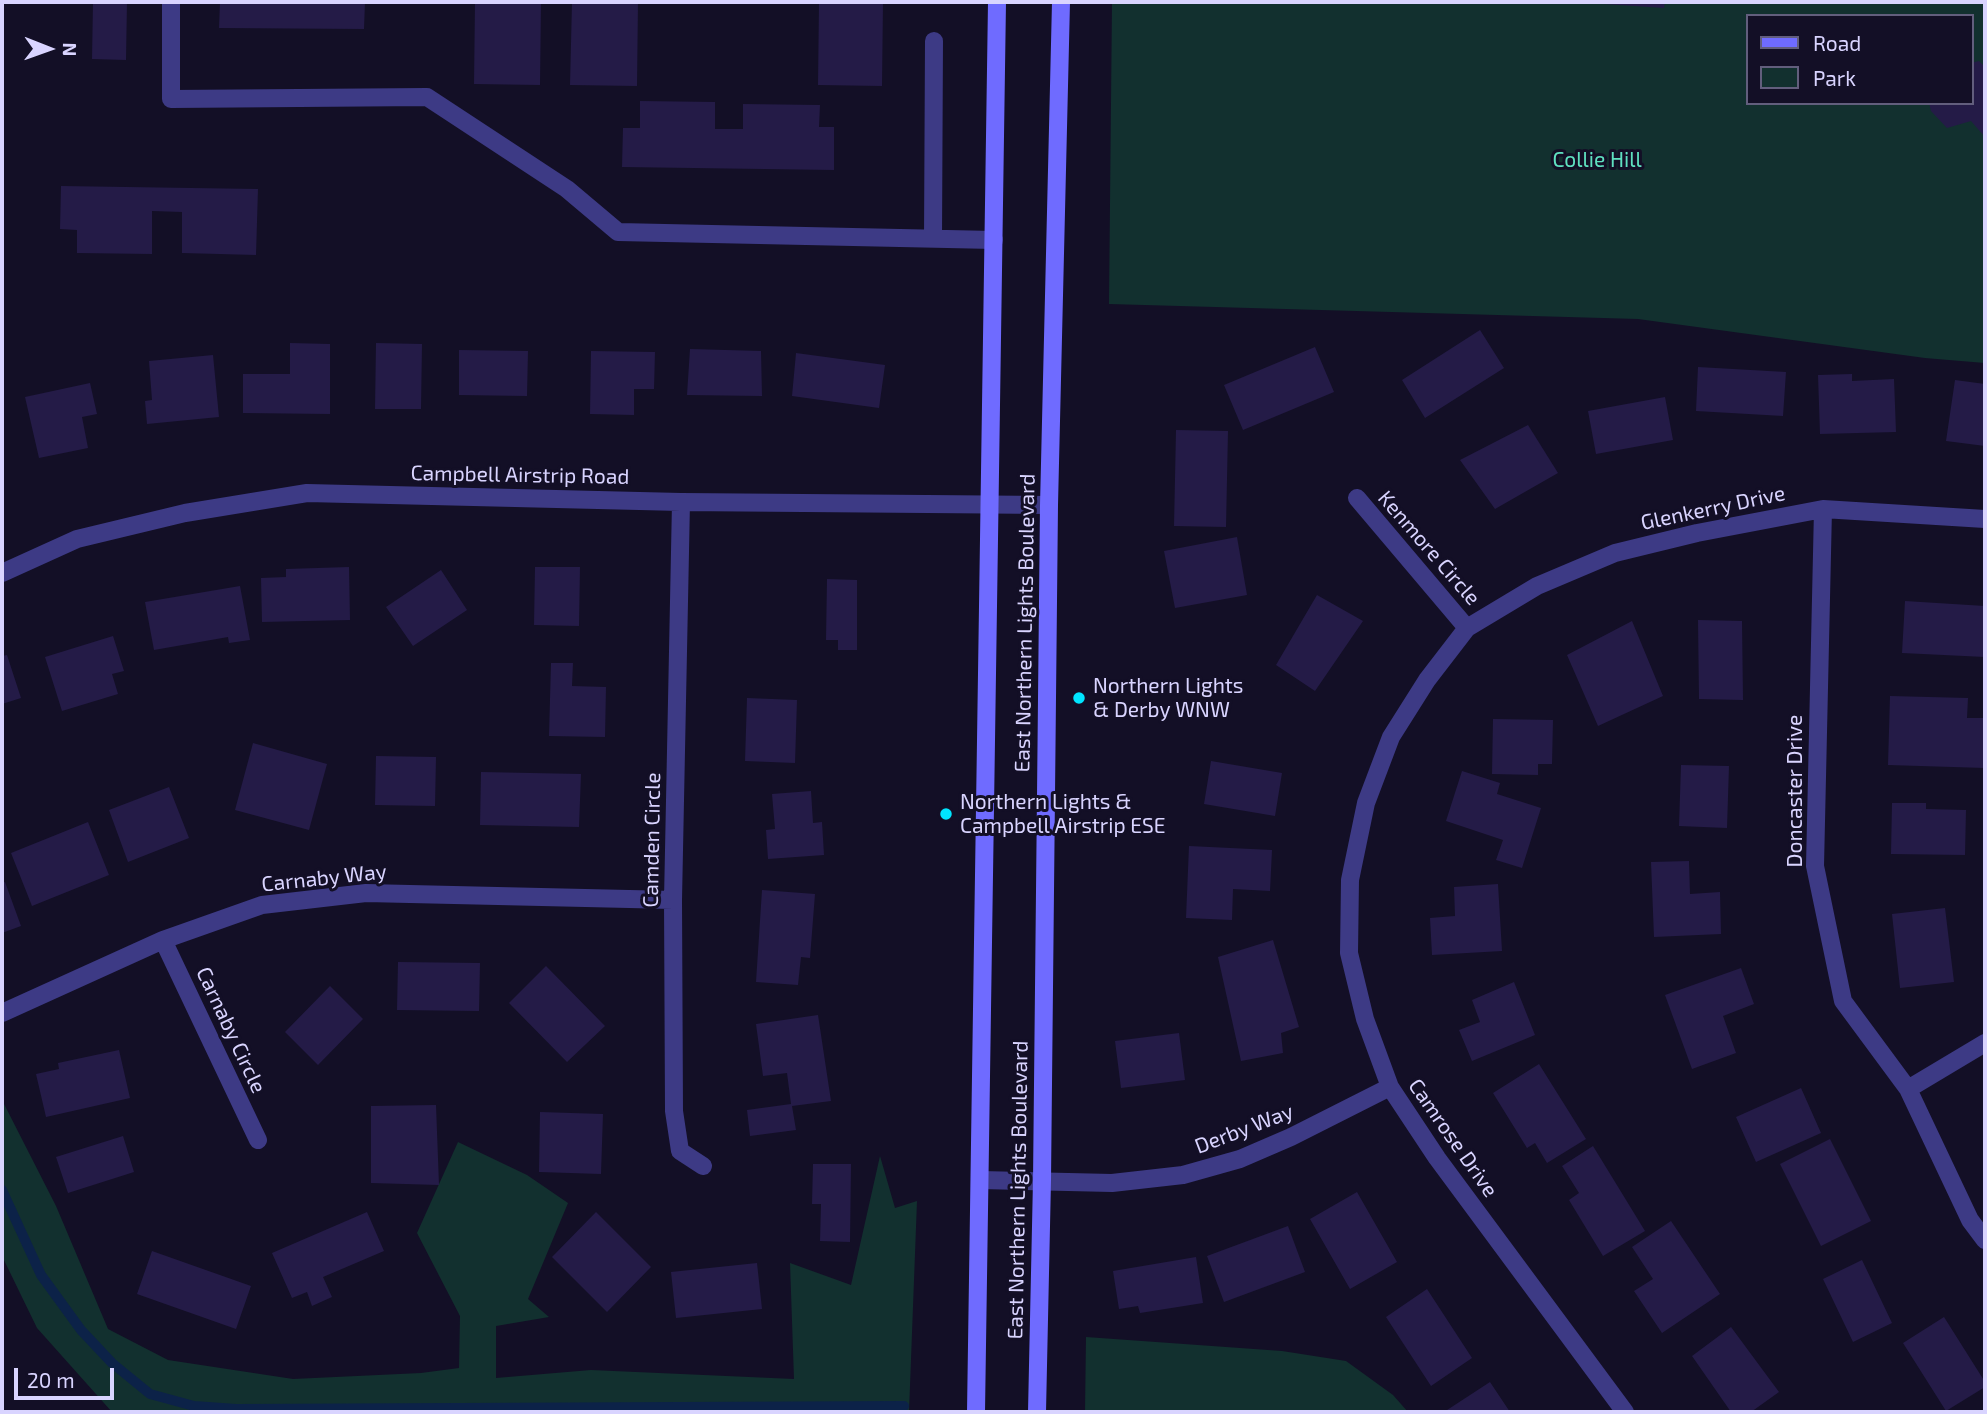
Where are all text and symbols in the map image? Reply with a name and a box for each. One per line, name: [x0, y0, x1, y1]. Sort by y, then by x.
north arrow: [14, 14, 84, 84]
legend: [1745, 14, 1973, 105]
text: Road: [1813, 30, 1861, 55]
text: N: [59, 42, 82, 56]
text: Park: [1813, 65, 1856, 90]
park label: Collie Hill: [1552, 147, 1642, 173]
street label: Campbell Airstrip Road: [410, 460, 630, 490]
street label: East Northern Lights Boulevard: [1010, 473, 1040, 773]
street label: Glenkerry Drive: [1638, 480, 1788, 536]
street label: Kenmore Circle: [1373, 486, 1485, 610]
place label: Northern Lights & Derby WNW: [1093, 673, 1244, 723]
marker: Northern Lights & Derby WNW: [1071, 690, 1087, 706]
street label: Doncaster Drive: [1782, 715, 1808, 867]
street label: Camden Circle: [638, 772, 666, 908]
place label: Northern Lights & Campbell Airstrip ESE: [960, 789, 1166, 839]
marker: Northern Lights & Campbell Airstrip ESE: [938, 806, 954, 822]
street label: Carnaby Way: [260, 859, 388, 897]
street label: Carnaby Circle: [191, 963, 271, 1097]
street label: East Northern Lights Boulevard: [1003, 1040, 1033, 1340]
street label: Camrose Drive: [1403, 1074, 1503, 1202]
street label: Derby Way: [1191, 1099, 1297, 1159]
scale bar: [18, 1354, 117, 1398]
text: 20 m: [27, 1367, 75, 1392]

